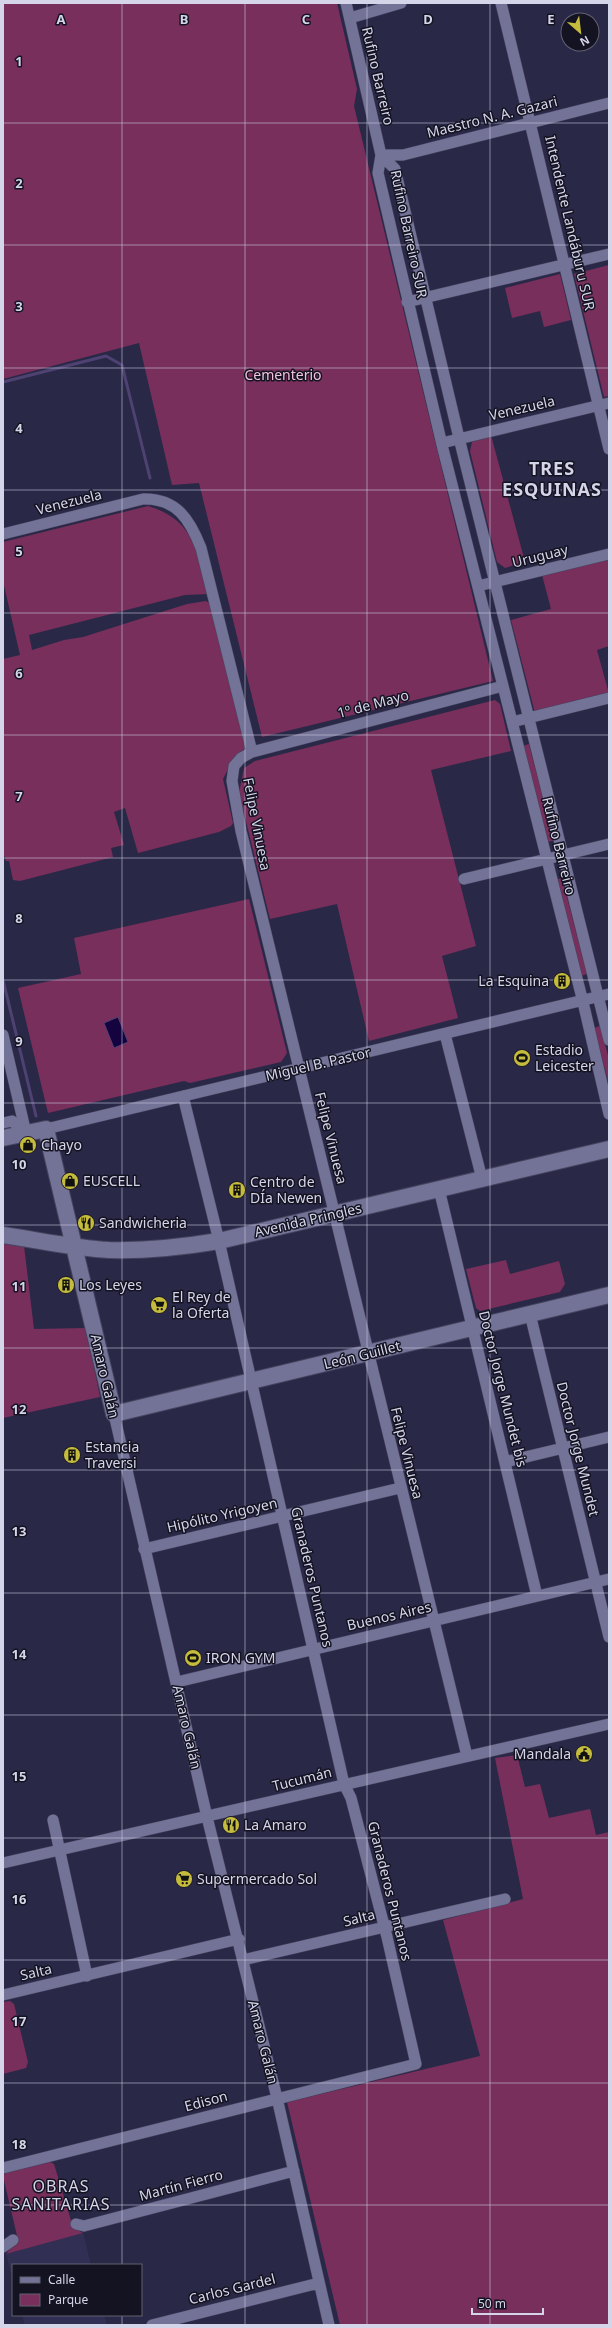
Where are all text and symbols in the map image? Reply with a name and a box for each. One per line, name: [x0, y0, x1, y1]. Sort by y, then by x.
text: A: [57, 10, 66, 28]
text: B: [180, 10, 188, 28]
text: C: [302, 10, 310, 28]
text: D: [423, 10, 433, 28]
text: E: [547, 10, 555, 28]
north arrow: [560, 12, 600, 52]
street label: Rufino Barreiro: [358, 25, 399, 127]
text: N: [577, 33, 592, 50]
text: 1: [15, 52, 23, 70]
street label: Maestro N. A. Gazari: [425, 91, 559, 142]
street label: Intendente Landáburu SUR: [541, 134, 600, 313]
street label: Rufino Barreiro SUR: [387, 168, 432, 300]
text: 2: [15, 174, 23, 192]
text: 3: [15, 297, 23, 315]
park label: Cementerio: [244, 365, 322, 384]
street label: Venezuela: [487, 391, 557, 424]
text: 4: [15, 419, 23, 437]
district label: TRES ESQUINAS: [502, 456, 602, 501]
street label: Venezuela: [34, 484, 104, 519]
street label: Uruguay: [510, 539, 571, 572]
text: 5: [15, 542, 23, 560]
text: 6: [15, 664, 23, 682]
street label: 1º de Mayo: [335, 685, 411, 722]
street label: Felipe Vinuesa: [239, 776, 276, 872]
text: 7: [15, 787, 23, 805]
street label: Rufino Barreiro: [538, 795, 581, 897]
text: 8: [15, 909, 23, 927]
place label: La Esquina: [478, 971, 549, 990]
building icon: La Esquina: [552, 971, 572, 991]
text: 9: [15, 1032, 23, 1050]
place label: Estadio Leicester: [535, 1040, 594, 1075]
street label: Miguel B. Pastor: [263, 1042, 373, 1085]
sports icon: Estadio Leicester: [512, 1048, 532, 1068]
street label: Felipe Vinuesa: [311, 1090, 352, 1186]
shop icon: Chayo: [18, 1135, 38, 1155]
place label: Chayo: [41, 1135, 82, 1154]
text: 10: [12, 1155, 26, 1173]
shop icon: EUSCELL: [60, 1171, 80, 1191]
place label: EUSCELL: [83, 1171, 140, 1190]
place label: Centro de DÍa Newen: [250, 1172, 322, 1207]
building icon: Centro de DÍa Newen: [227, 1180, 247, 1200]
street label: Avenida Pringles: [252, 1198, 364, 1241]
restaurant icon: Sandwicheria: [76, 1213, 96, 1233]
place label: Sandwicheria: [99, 1213, 187, 1232]
building icon: Los Leyes: [56, 1275, 76, 1295]
place label: Los Leyes: [79, 1275, 142, 1294]
text: 11: [12, 1277, 26, 1295]
place label: El Rey de la Oferta: [172, 1287, 231, 1322]
supermarket icon: El Rey de la Oferta: [149, 1295, 169, 1315]
street label: Doctor Jorge Mundet bis: [475, 1309, 532, 1469]
street label: Amaro Galán: [87, 1332, 124, 1420]
street label: León Guillet: [321, 1336, 402, 1373]
street label: Doctor Jorge Mundet: [553, 1380, 604, 1518]
text: 12: [12, 1400, 26, 1418]
street label: Felipe Vinuesa: [387, 1405, 428, 1501]
place label: Estancia Traversi: [85, 1437, 139, 1472]
building icon: Estancia Traversi: [62, 1445, 82, 1465]
street label: Hipólito Yrigoyen: [165, 1493, 279, 1536]
street label: Granaderos Puntanos: [287, 1505, 338, 1649]
text: 13: [12, 1522, 26, 1540]
street label: Buenos Aires: [345, 1597, 433, 1634]
text: 14: [12, 1645, 27, 1663]
sports icon: IRON GYM: [183, 1648, 203, 1668]
place label: IRON GYM: [206, 1648, 275, 1667]
street label: Amaro Galán: [169, 1683, 206, 1771]
place label: Mandala: [514, 1744, 571, 1763]
public building icon: Mandala: [574, 1744, 594, 1764]
street label: Tucumán: [270, 1762, 334, 1795]
text: 15: [12, 1767, 26, 1785]
restaurant icon: La Amaro: [221, 1815, 241, 1835]
place label: La Amaro: [244, 1815, 307, 1834]
street label: Granaderos Puntanos: [364, 1819, 417, 1963]
supermarket icon: Supermercado Sol: [174, 1869, 194, 1889]
place label: Supermercado Sol: [197, 1869, 317, 1888]
text: 16: [12, 1890, 26, 1908]
street label: Salta: [341, 1904, 377, 1931]
street label: Salta: [18, 1959, 54, 1984]
street label: Amaro Galán: [244, 1998, 283, 2086]
text: 17: [12, 2012, 26, 2030]
street label: Edison: [182, 2086, 230, 2115]
text: 18: [12, 2135, 26, 2153]
street label: Martín Fierro: [137, 2164, 225, 2205]
district label: OBRAS SANITARIAS: [12, 2175, 110, 2215]
legend: [12, 2264, 142, 2316]
street label: Carlos Gardel: [187, 2269, 277, 2308]
text: Calle: [48, 2271, 76, 2288]
scale bar: [472, 2290, 543, 2316]
text: Parque: [48, 2291, 89, 2308]
text: 50 m: [478, 2295, 506, 2312]

